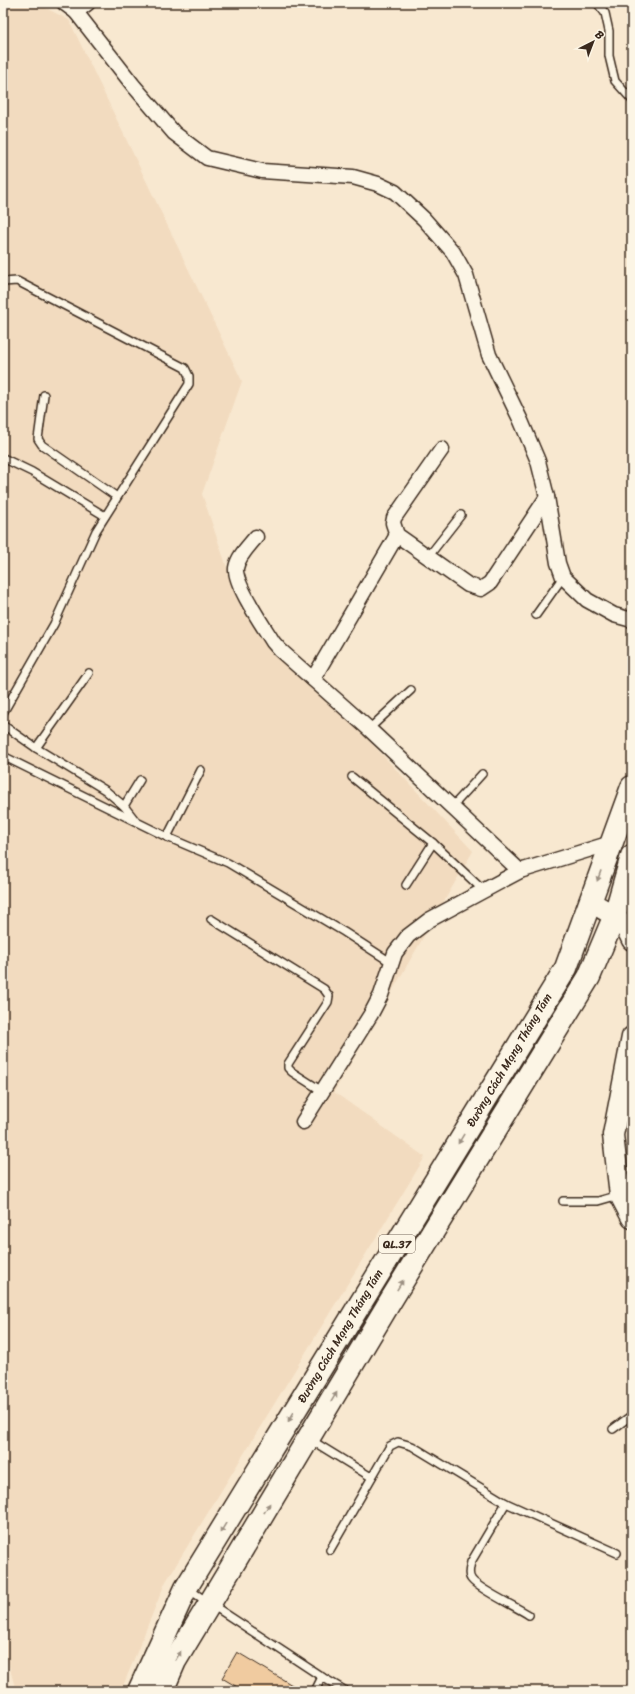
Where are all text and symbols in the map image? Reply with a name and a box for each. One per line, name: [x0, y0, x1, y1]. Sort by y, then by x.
north arrow: [573, 22, 613, 62]
text: B: [590, 26, 608, 44]
one-way arrow: [596, 871, 602, 883]
street label: Đường Cách Mạng Tháng Tám: [460, 989, 558, 1131]
one-way arrow: [457, 1134, 465, 1144]
road number: QL.37: [379, 1235, 415, 1253]
street label: Đường Cách Mạng Tháng Tám: [291, 1265, 389, 1407]
one-way arrow: [397, 1279, 404, 1291]
one-way arrow: [330, 1391, 337, 1403]
one-way arrow: [287, 1412, 295, 1422]
one-way arrow: [263, 1502, 270, 1514]
one-way arrow: [219, 1523, 227, 1533]
one-way arrow: [175, 1650, 182, 1662]

